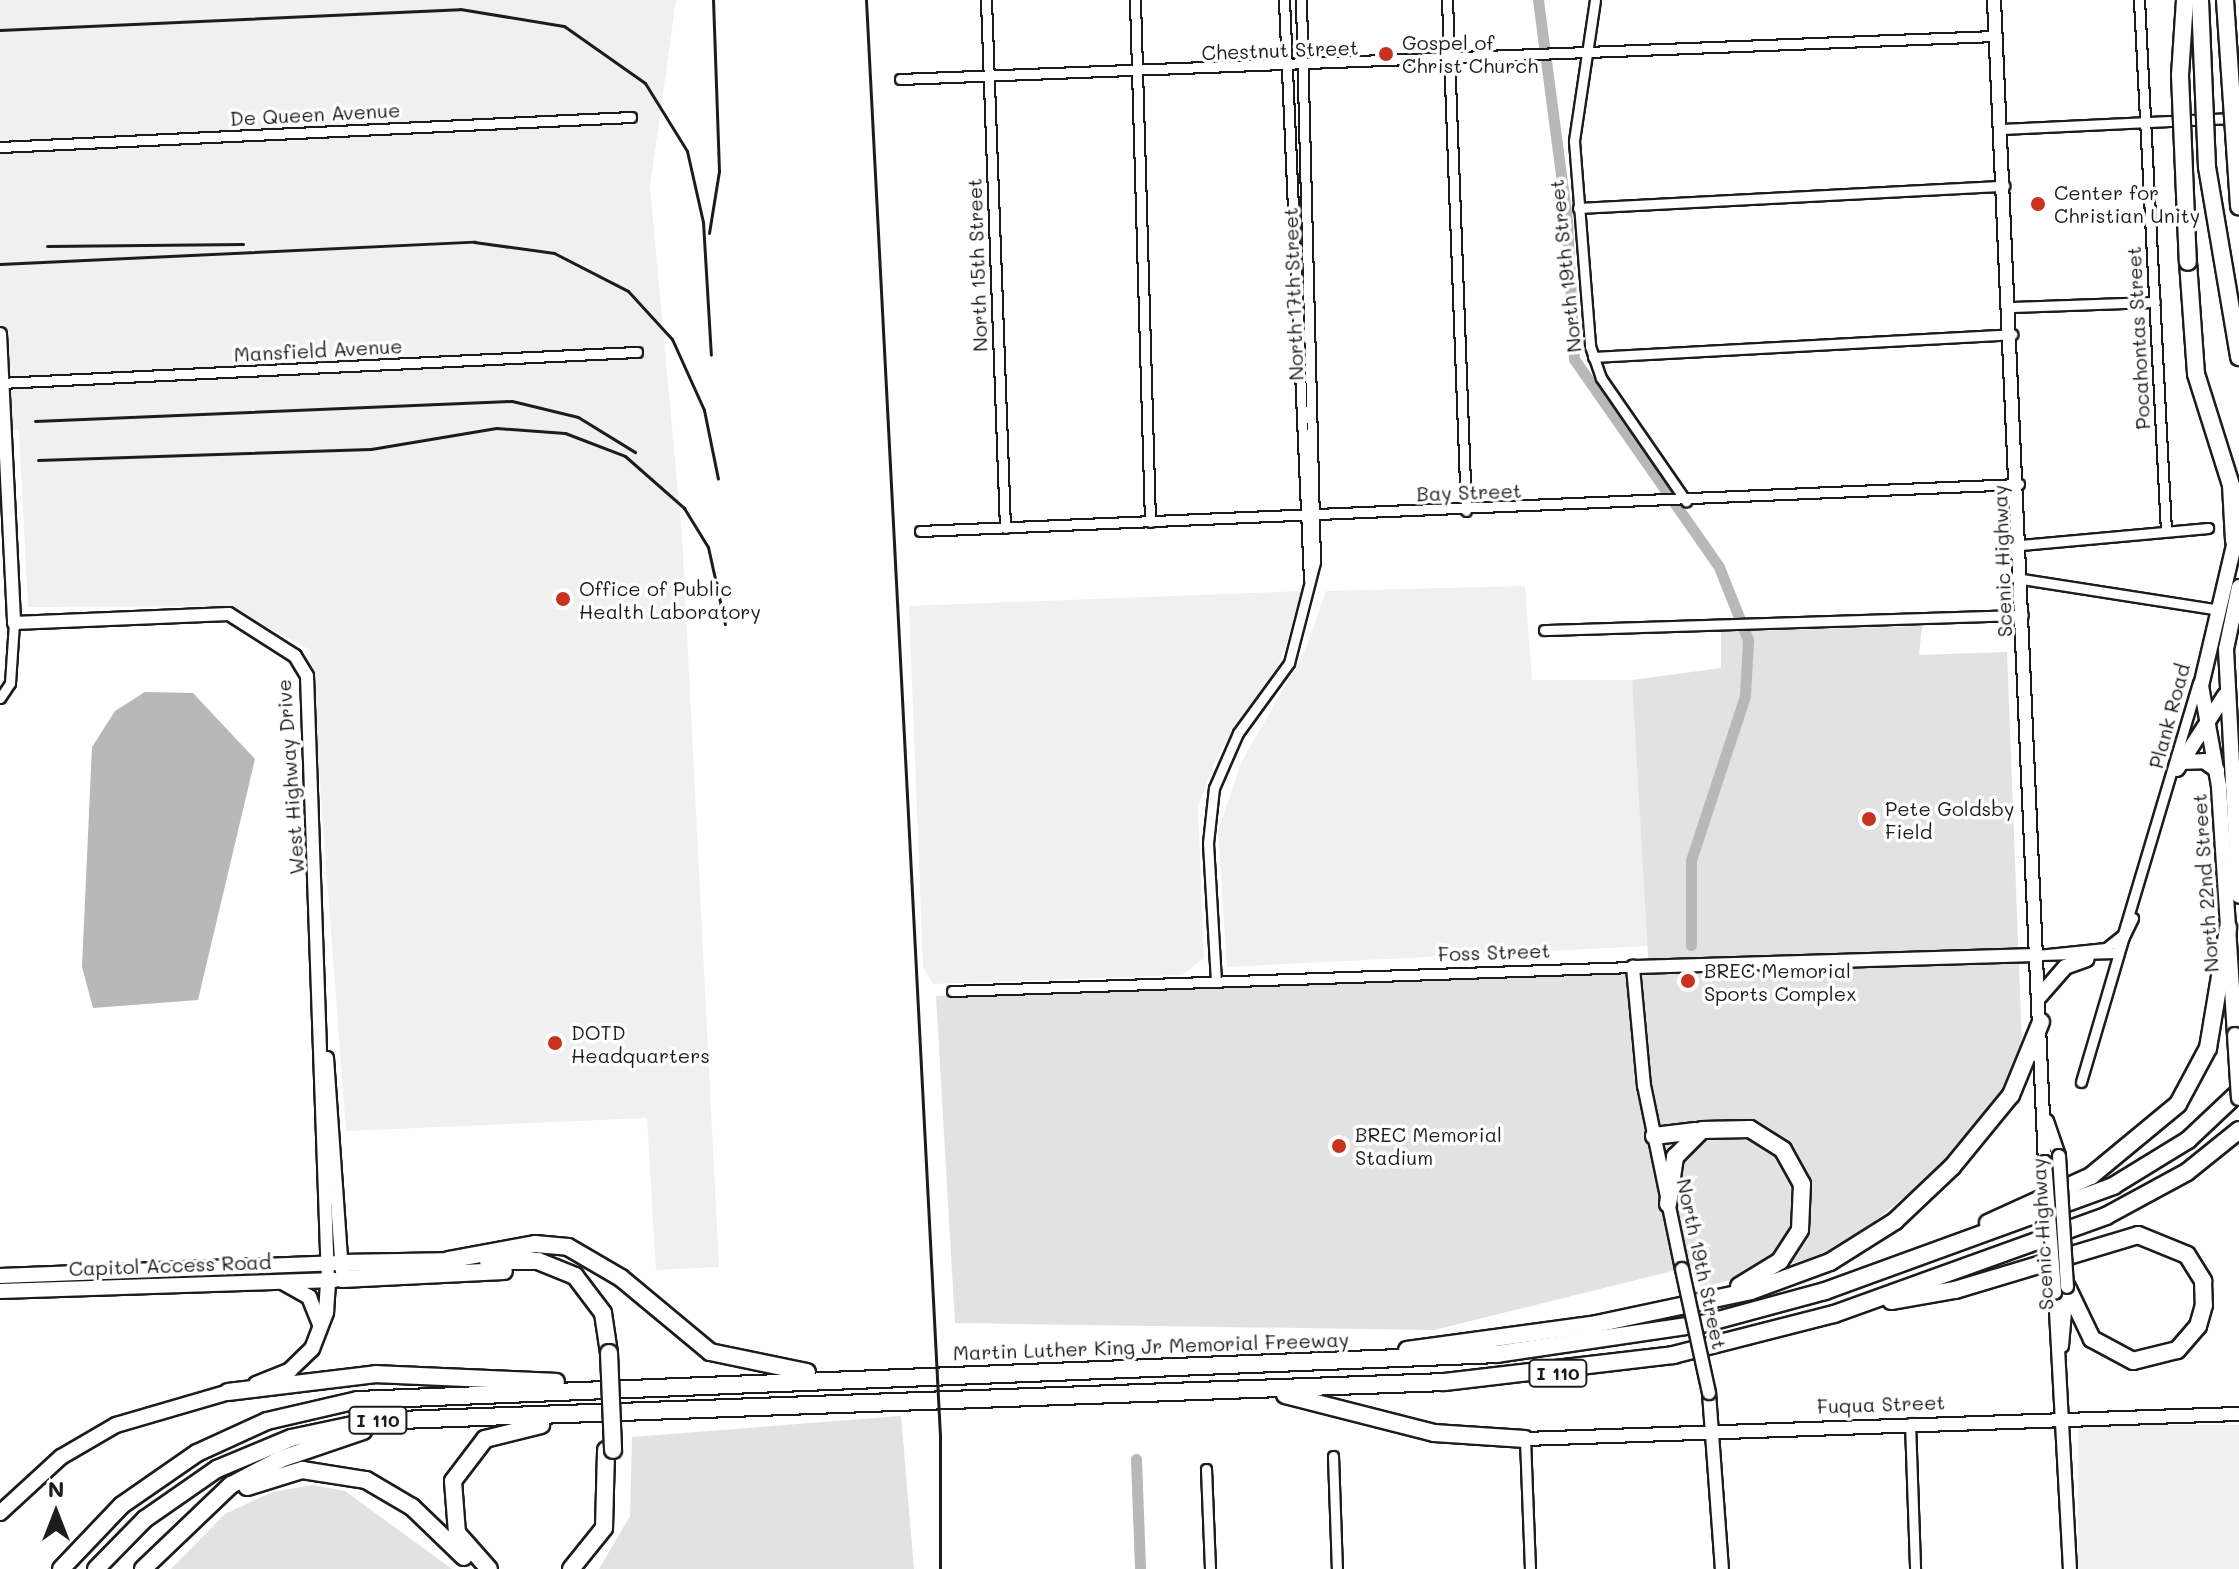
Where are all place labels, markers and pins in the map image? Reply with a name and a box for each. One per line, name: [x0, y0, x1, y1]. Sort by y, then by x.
place label: Gospel of Christ Church: [1402, 30, 1538, 77]
marker: Gospel of Christ Church: [1377, 45, 1395, 63]
place label: Center for Christian Unity: [2054, 180, 2200, 227]
marker: Center for Christian Unity: [2029, 195, 2047, 213]
place label: Office of Public Health Laboratory: [579, 576, 761, 623]
marker: Office of Public Health Laboratory: [554, 590, 572, 608]
place label: Pete Goldsby Field: [1885, 796, 2014, 843]
marker: Pete Goldsby Field: [1860, 810, 1878, 828]
place label: BREC Memorial Sports Complex: [1704, 958, 1856, 1005]
marker: BREC Memorial Sports Complex: [1679, 972, 1697, 990]
place label: DOTD Headquarters: [571, 1020, 710, 1067]
marker: DOTD Headquarters: [546, 1034, 564, 1052]
place label: BREC Memorial Stadium: [1355, 1122, 1502, 1169]
marker: BREC Memorial Stadium: [1330, 1137, 1348, 1155]

